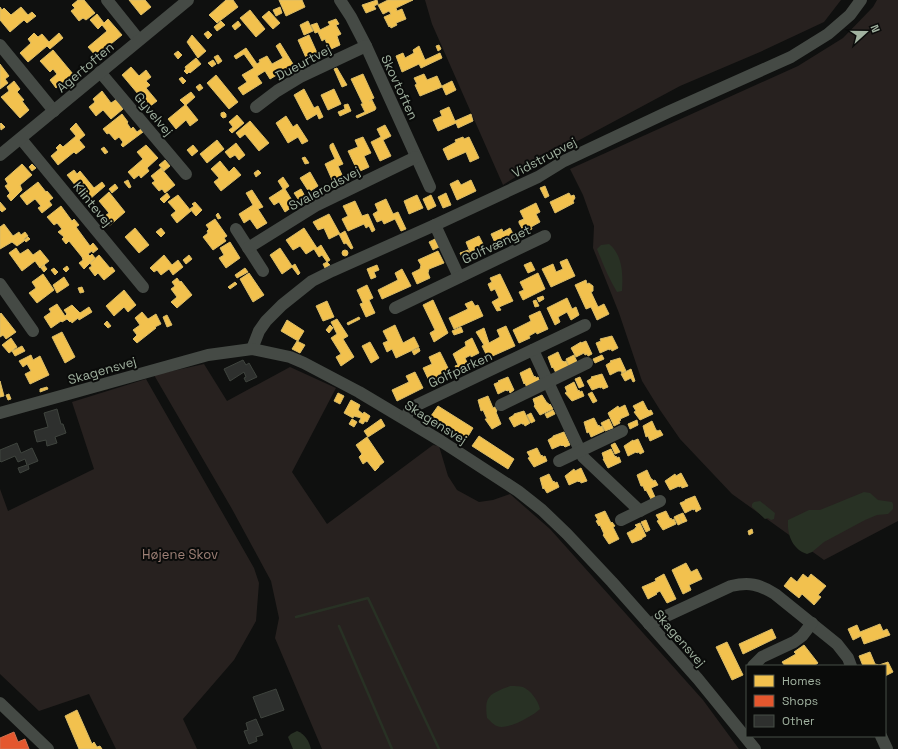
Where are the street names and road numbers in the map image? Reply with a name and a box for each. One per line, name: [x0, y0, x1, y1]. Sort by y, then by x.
street label: Agertoften: [53, 39, 117, 96]
street label: Dueurtvej: [272, 41, 334, 84]
street label: Skovtoften: [377, 52, 422, 122]
street label: Gyvelvej: [130, 89, 177, 140]
street label: Vidstrupvej: [509, 133, 580, 182]
street label: Svalerodsvej: [286, 163, 363, 214]
street label: Klintevej: [69, 178, 116, 230]
street label: Golfvænget: [459, 221, 533, 268]
street label: Golfparken: [426, 347, 495, 392]
street label: Skagensvej: [66, 353, 138, 388]
street label: Skagensvej: [401, 397, 470, 448]
street label: Skagensvej: [650, 606, 709, 670]

